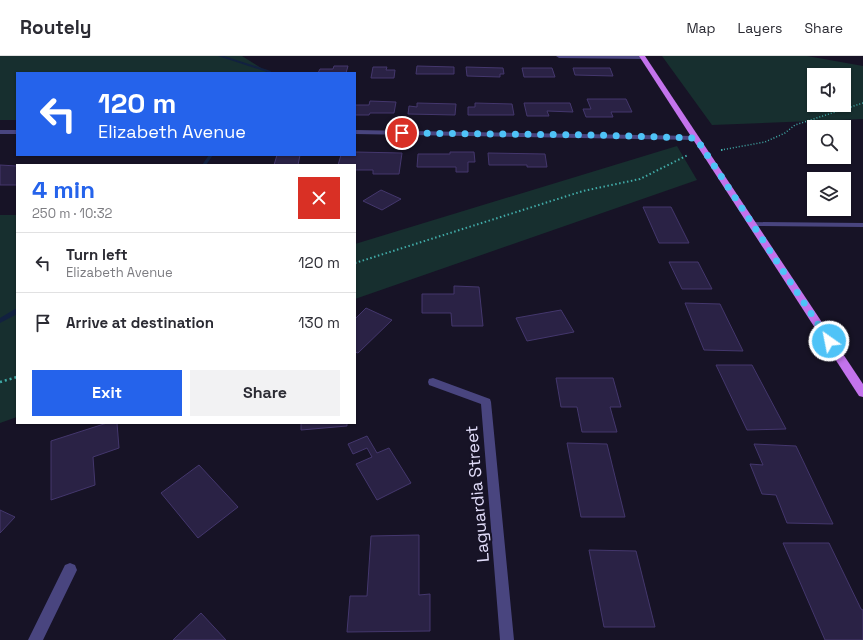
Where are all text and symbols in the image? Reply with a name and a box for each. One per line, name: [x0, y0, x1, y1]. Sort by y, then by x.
text: Routely: [20, 15, 91, 40]
text: Map: [686, 19, 716, 37]
text: Layers: [738, 19, 782, 37]
text: Share: [804, 19, 843, 37]
map controls: [807, 68, 851, 216]
button: sound: [807, 68, 851, 112]
text: 120 m: [98, 85, 176, 121]
icon: left: [32, 88, 84, 140]
pin: [385, 116, 419, 150]
text: Elizabeth Avenue: [98, 120, 246, 143]
button: search: [807, 120, 851, 164]
icon: arrive: [391, 122, 413, 144]
button: layers: [807, 172, 851, 216]
text: 4 min: [32, 174, 95, 205]
button: close: [298, 177, 340, 219]
text: 250 m · 10:32: [32, 205, 112, 222]
text: Turn left: [66, 245, 128, 264]
icon: left: [32, 252, 54, 274]
text: 120 m: [298, 253, 340, 272]
text: Elizabeth Avenue: [66, 264, 173, 281]
icon: arrive: [32, 312, 54, 334]
text: Arrive at destination: [66, 313, 214, 332]
text: 130 m: [298, 313, 340, 332]
position arrow: [808, 320, 850, 362]
button: Exit: [32, 370, 182, 416]
button: Share: [190, 370, 340, 416]
street label: Laguardia Street: [460, 425, 494, 563]

